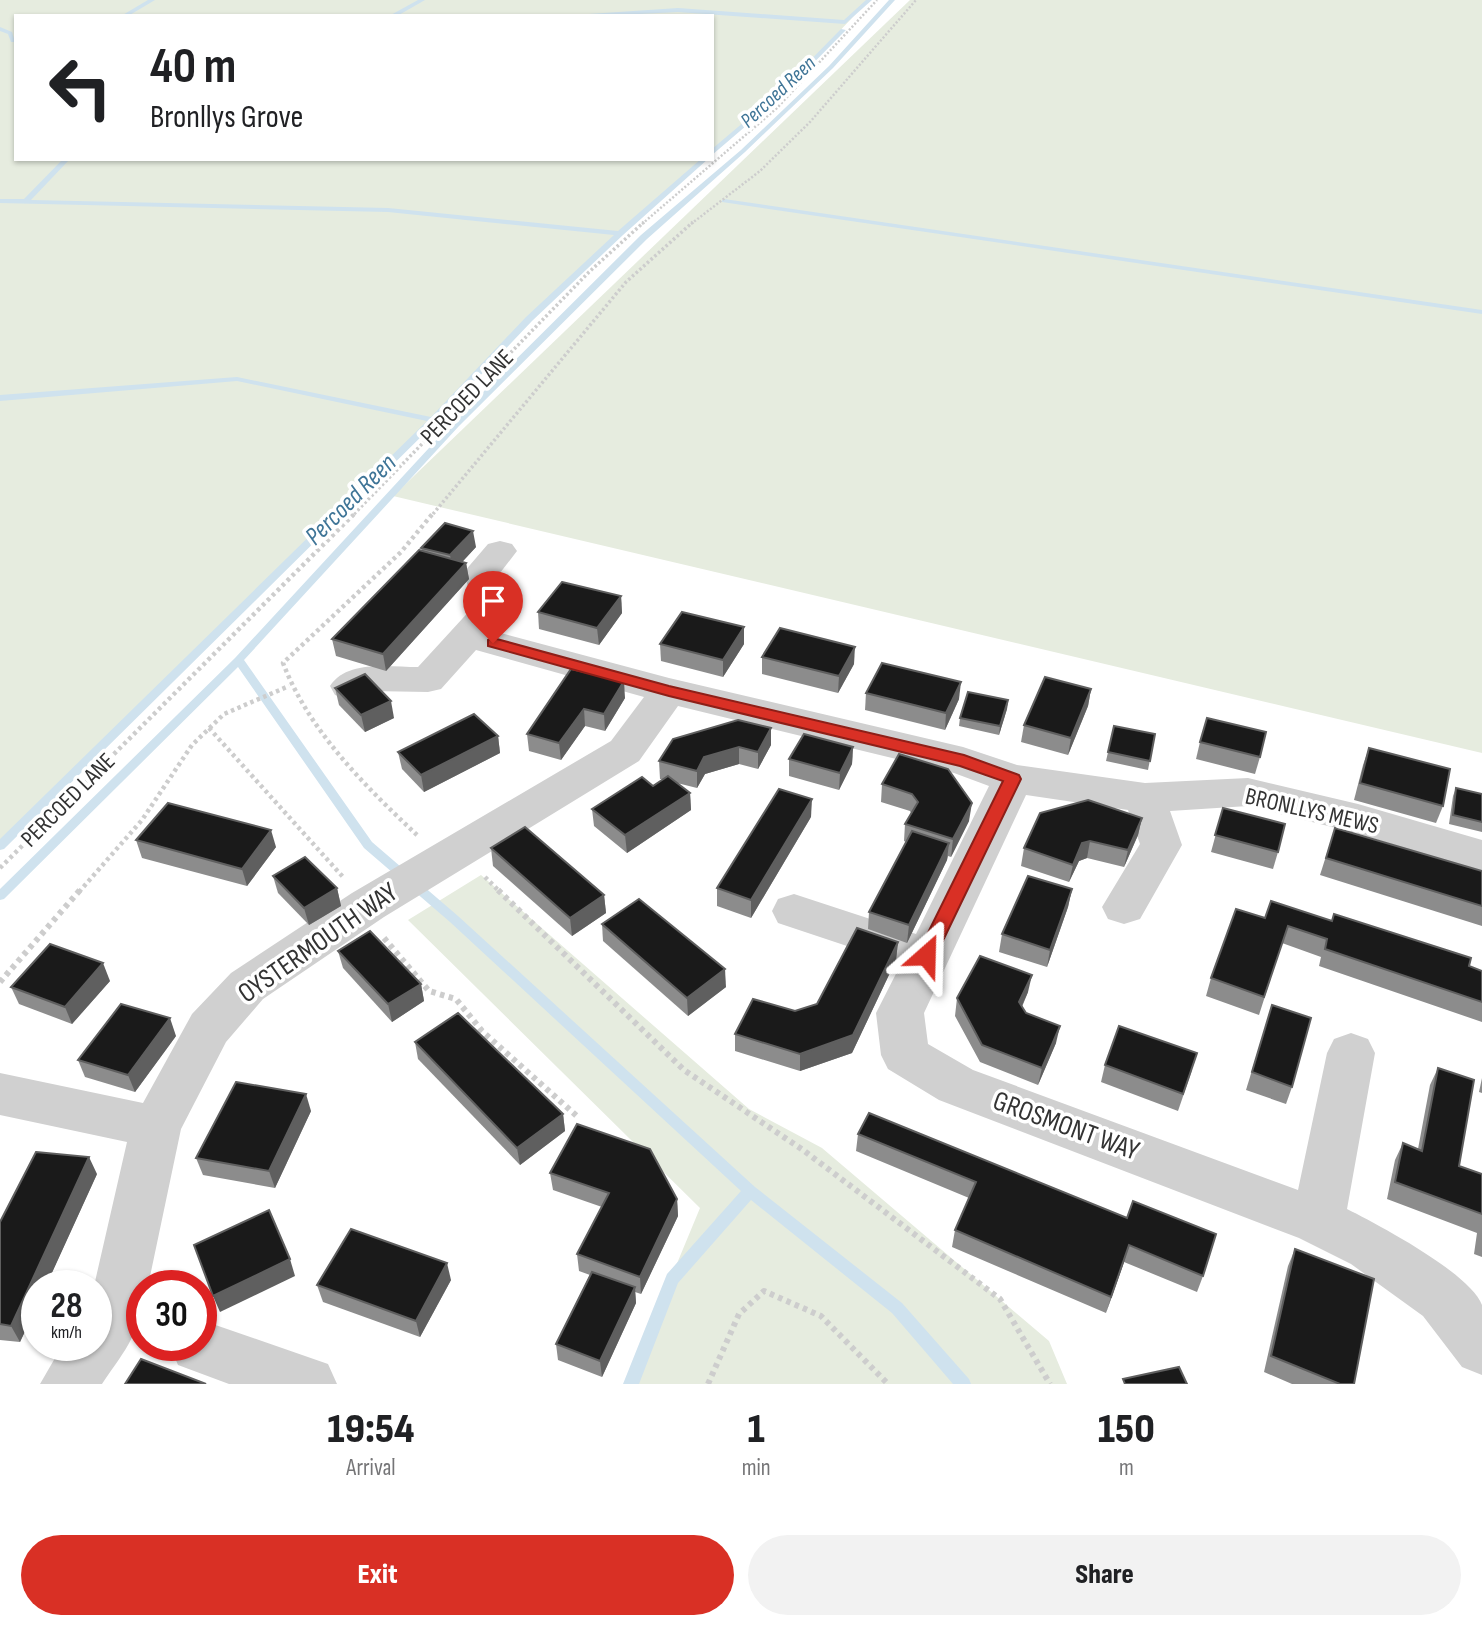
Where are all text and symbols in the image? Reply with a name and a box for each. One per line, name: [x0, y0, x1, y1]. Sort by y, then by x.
text: 40 m: [150, 38, 236, 97]
icon: left: [35, 42, 126, 133]
water label: Percoed Reen: [735, 51, 821, 133]
text: Bronllys Grove: [150, 98, 303, 137]
street label: PERCOED LANE: [414, 343, 520, 451]
water label: Percoed Reen: [299, 448, 403, 552]
pin: [463, 571, 523, 643]
icon: arrive: [474, 582, 512, 620]
street label: PERCOED LANE: [15, 747, 121, 853]
street label: BRONLLYS MEWS: [1243, 782, 1381, 840]
street label: OYSTERMOUTH WAY: [232, 876, 404, 1010]
position arrow: [889, 918, 963, 992]
street label: GROSMONT WAY: [988, 1084, 1144, 1168]
speed limit sign: 30: [126, 1270, 217, 1361]
text: 28: [51, 1285, 82, 1328]
text: km/h: [51, 1322, 82, 1343]
text: 19:54: [327, 1404, 415, 1455]
text: 1: [748, 1404, 765, 1455]
text: 150: [1098, 1404, 1155, 1455]
text: Arrival: [346, 1454, 396, 1482]
text: min: [742, 1454, 771, 1482]
text: m: [1119, 1454, 1134, 1482]
button: Exit: [21, 1535, 734, 1615]
button: Share: [748, 1535, 1461, 1615]

